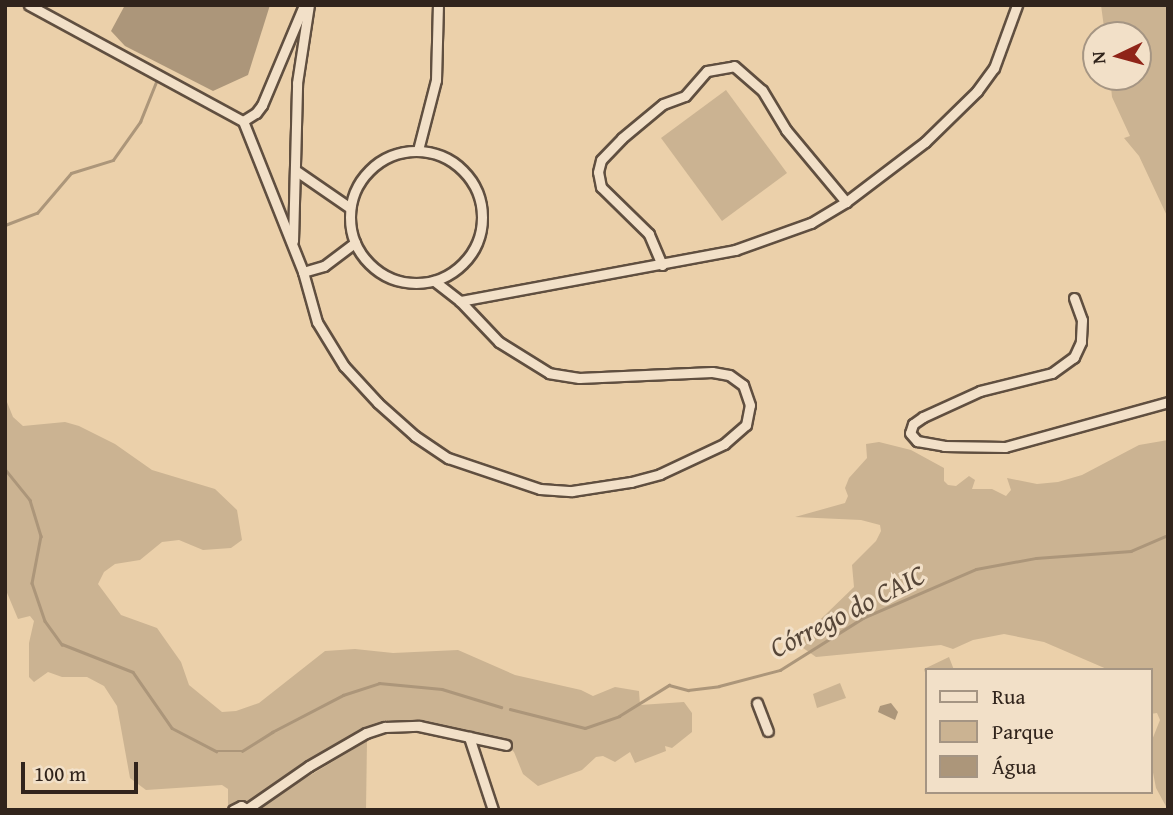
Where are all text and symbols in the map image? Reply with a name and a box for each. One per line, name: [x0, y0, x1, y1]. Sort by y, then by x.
north arrow: [1082, 21, 1152, 91]
text: N: [1084, 50, 1113, 65]
water label: Córrego do CAIC: [764, 558, 930, 664]
legend: [925, 668, 1152, 794]
text: Rua: [992, 681, 1025, 712]
text: Parque: [992, 716, 1054, 747]
scale bar: [24, 748, 142, 792]
text: Água: [992, 751, 1036, 782]
text: 100 m: [34, 758, 86, 789]

